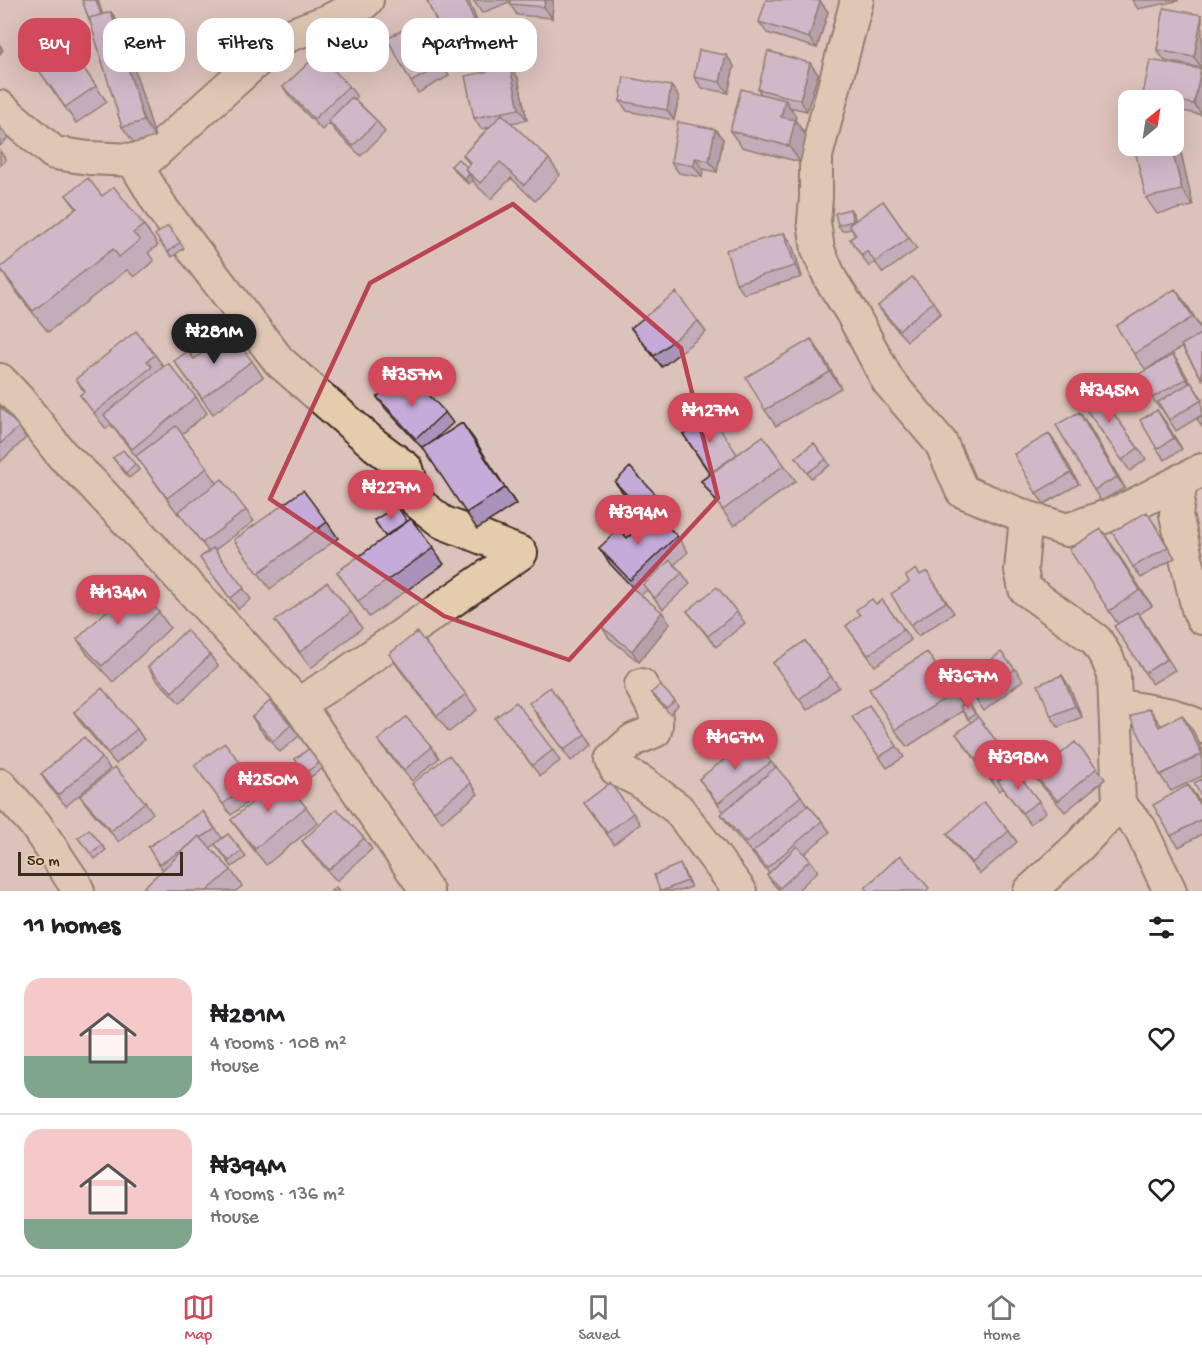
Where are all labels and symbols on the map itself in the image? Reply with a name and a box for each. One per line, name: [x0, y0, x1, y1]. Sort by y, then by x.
north arrow: [1118, 90, 1184, 156]
pin: ₦281M: [172, 314, 256, 365]
pin: ₦357M: [370, 357, 454, 408]
pin: ₦345M: [1067, 373, 1151, 424]
pin: ₦127M: [668, 393, 752, 444]
pin: ₦227M: [349, 470, 433, 521]
pin: ₦394M: [596, 495, 680, 546]
pin: ₦134M: [76, 575, 160, 626]
pin: ₦367M: [926, 659, 1010, 710]
pin: ₦167M: [693, 720, 777, 771]
pin: ₦398M: [976, 740, 1060, 791]
pin: ₦250M: [226, 762, 310, 813]
scale bar: [18, 849, 183, 876]

